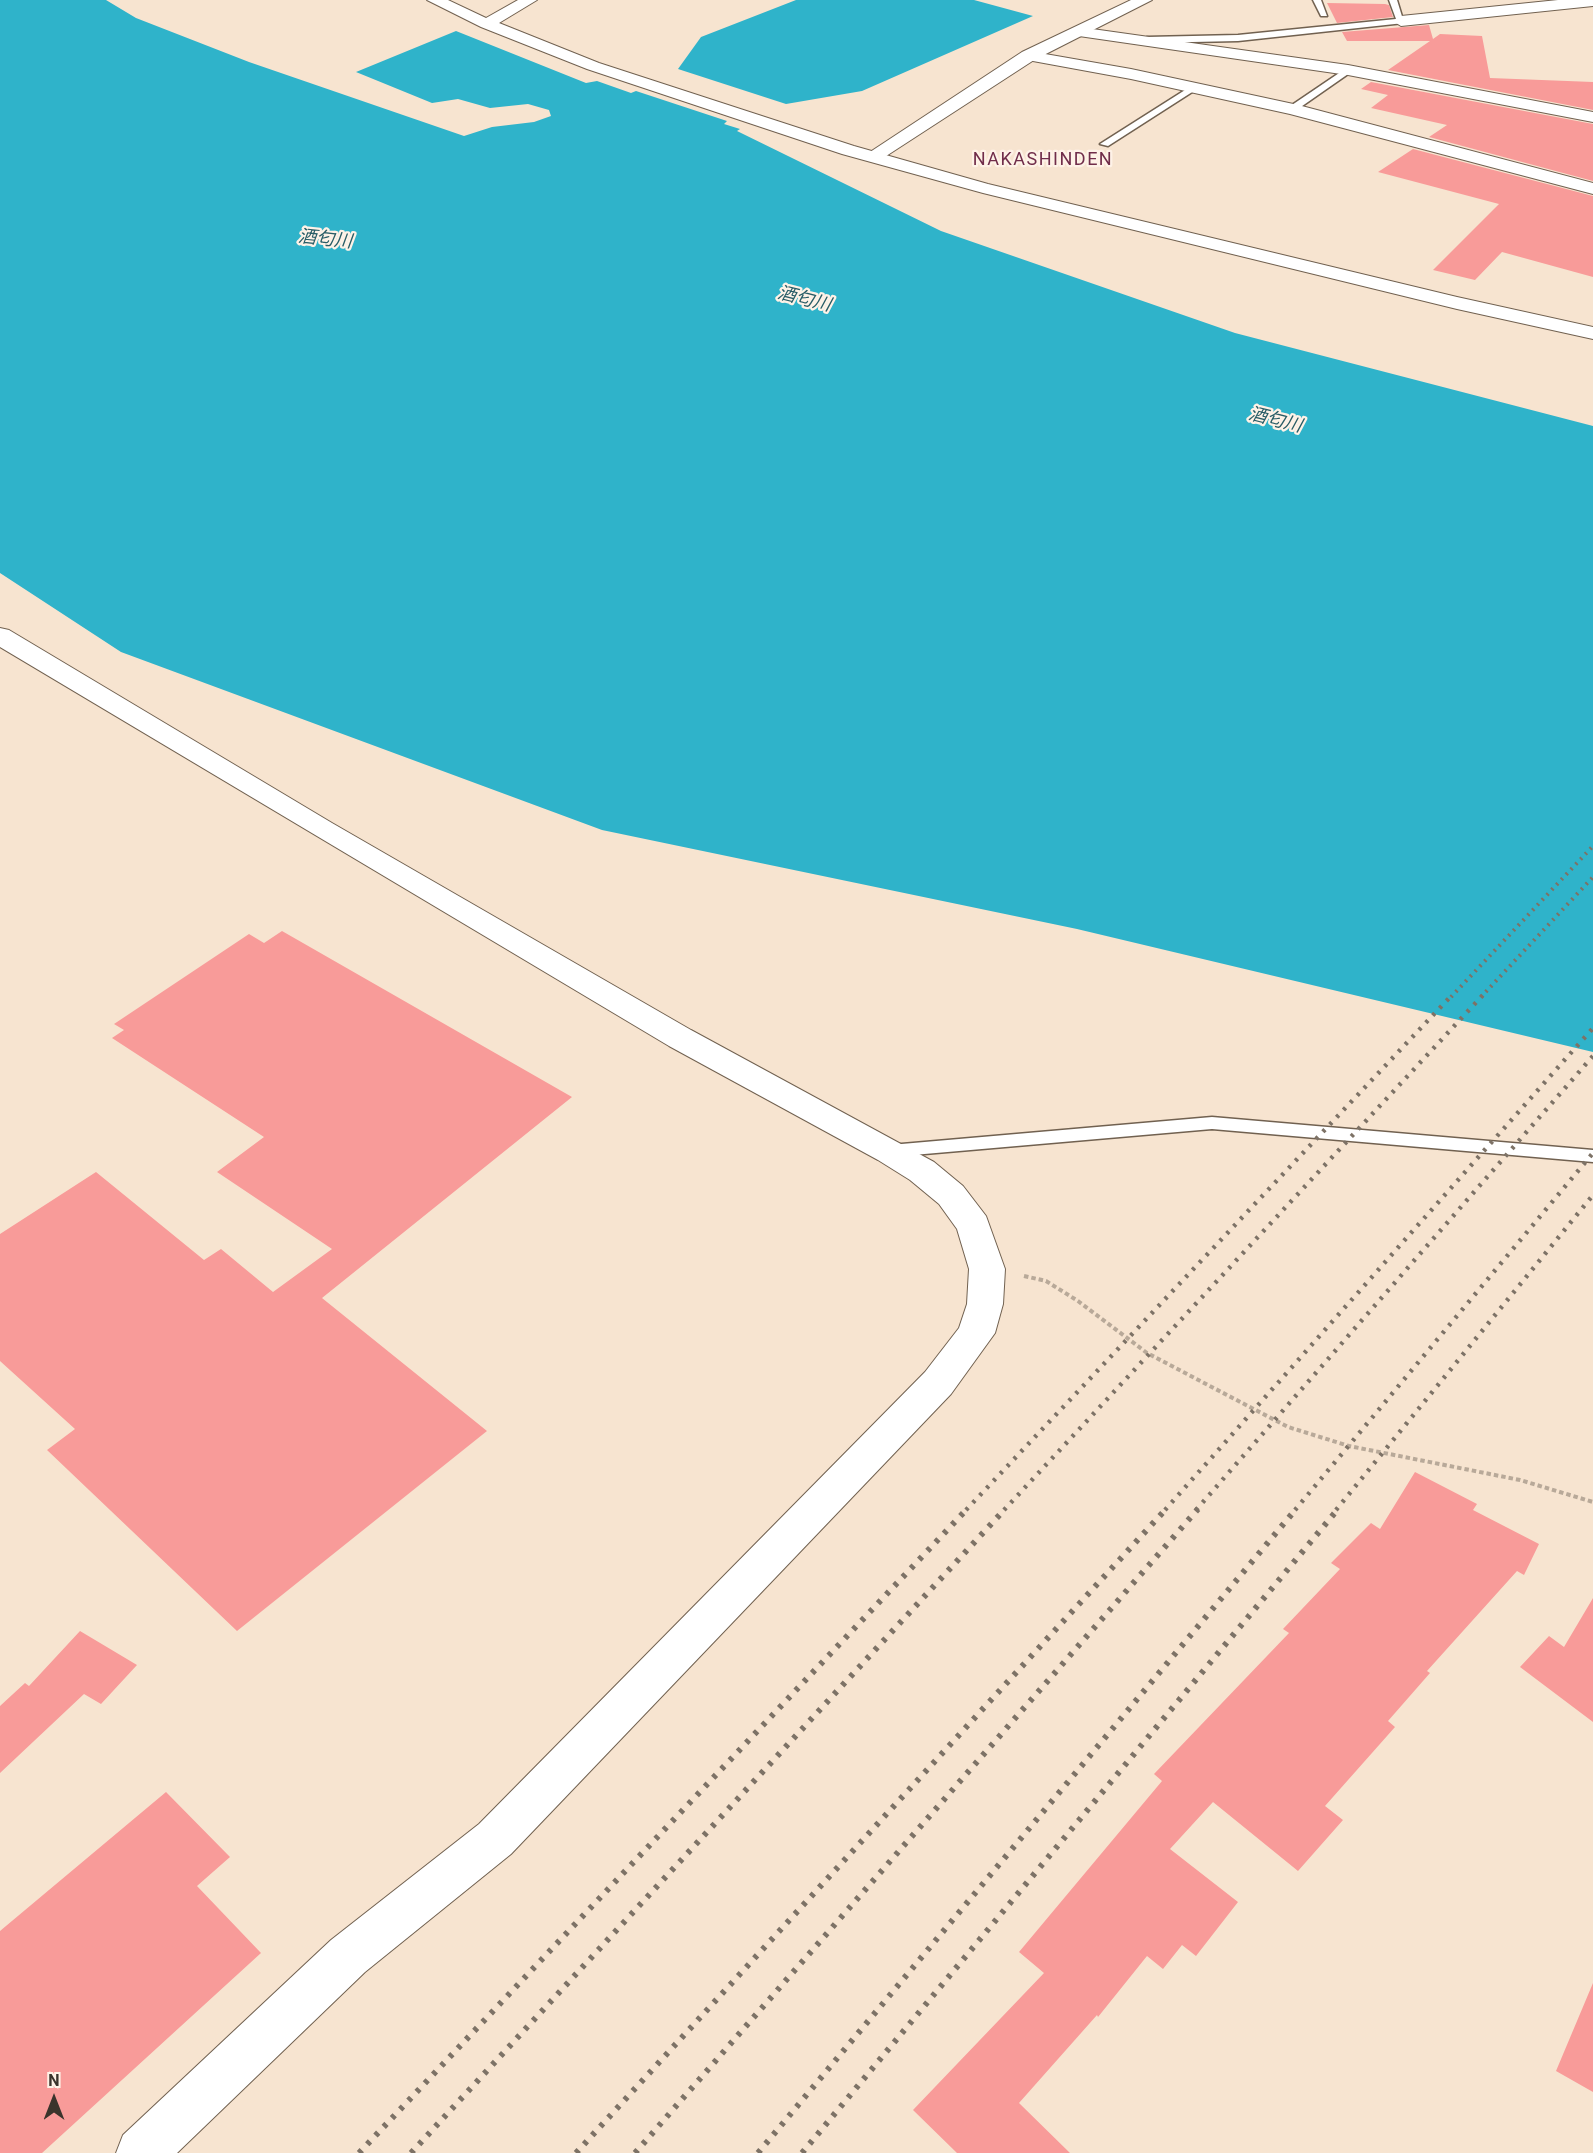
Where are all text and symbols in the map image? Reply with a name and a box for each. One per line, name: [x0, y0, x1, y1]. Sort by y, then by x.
district label: NAKASHINDEN: [973, 149, 1113, 171]
water label: 酒匂川: [297, 226, 353, 254]
water label: 酒匂川: [775, 283, 833, 317]
water label: 酒匂川: [1246, 404, 1304, 438]
north arrow: [24, 2069, 84, 2129]
text: N: [48, 2071, 60, 2090]

